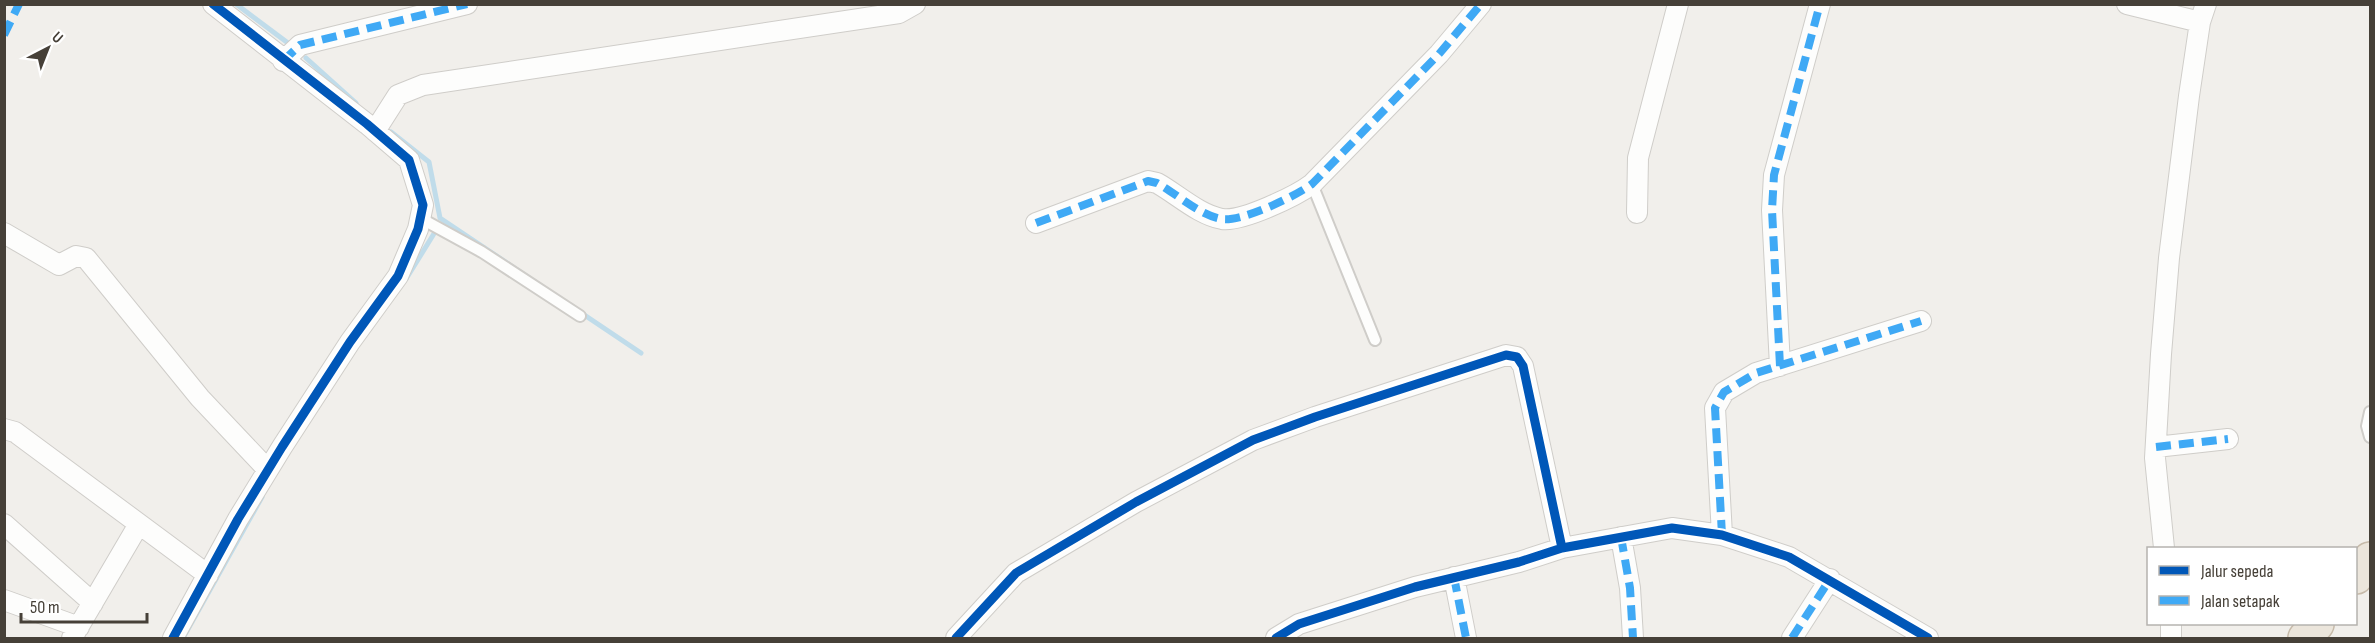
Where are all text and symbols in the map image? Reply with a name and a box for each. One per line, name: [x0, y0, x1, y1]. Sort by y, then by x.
north arrow: [18, 18, 78, 78]
text: U: [48, 28, 66, 48]
legend: [2147, 547, 2357, 625]
text: Jalur sepeda: [2200, 561, 2273, 582]
scale bar: [21, 586, 147, 624]
text: Jalan setapak: [2200, 591, 2280, 612]
text: 50 m: [30, 597, 60, 618]

